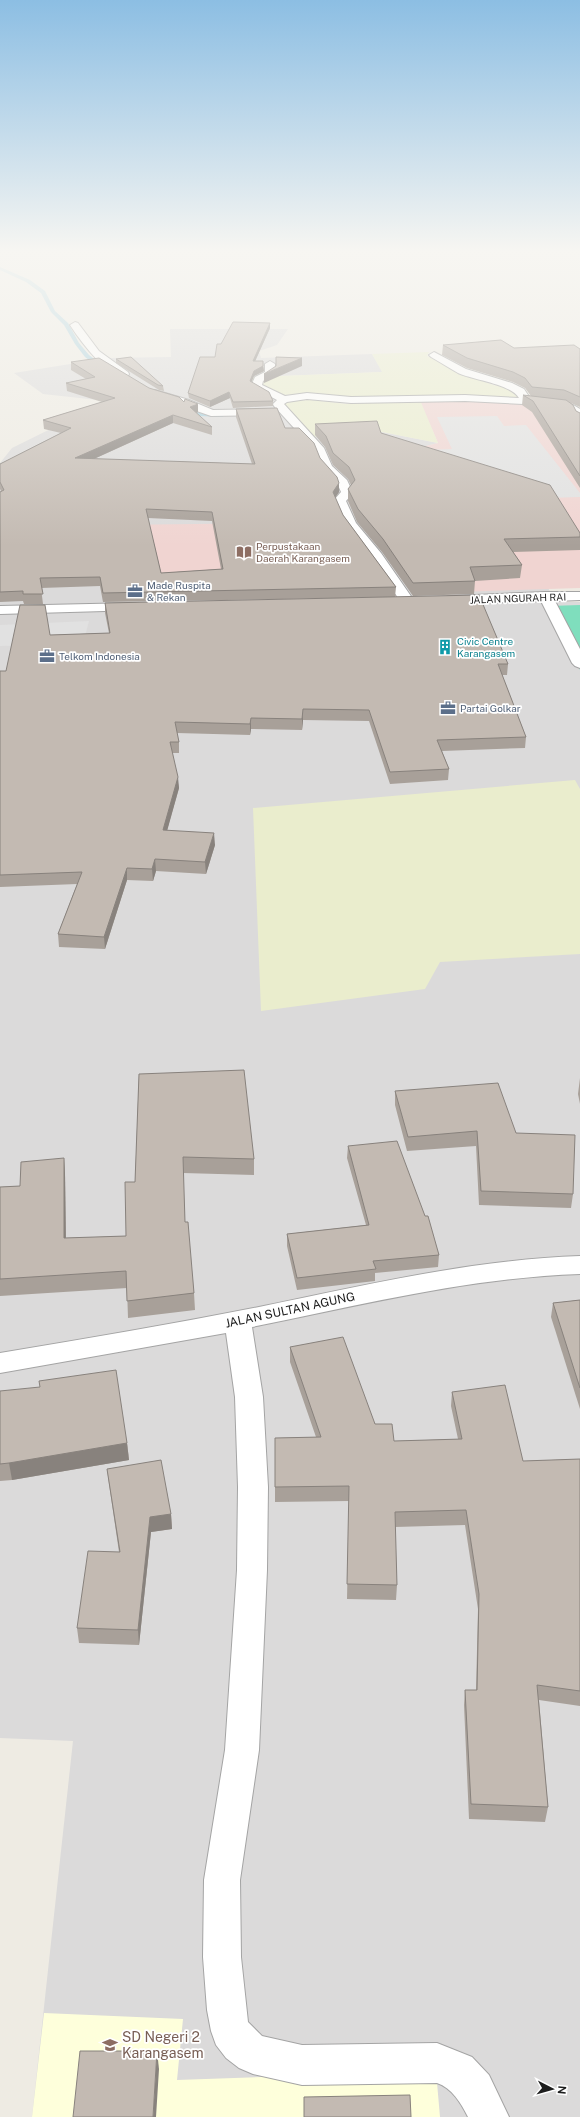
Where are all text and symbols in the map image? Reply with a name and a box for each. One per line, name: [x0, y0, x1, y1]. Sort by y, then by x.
place label: Perpustakaan Daerah Karangasem: [256, 540, 350, 564]
library icon: Perpustakaan Daerah Karangasem: [235, 543, 253, 561]
place label: Made Ruspita & Rekan: [147, 579, 211, 603]
office icon: Made Ruspita & Rekan: [126, 582, 144, 600]
street label: JALAN NGURAH RAI: [470, 590, 566, 606]
place label: Civic Centre Karangasem: [457, 635, 515, 659]
building icon: Civic Centre Karangasem: [436, 638, 454, 656]
office icon: Telkom Indonesia: [38, 647, 56, 665]
place label: Telkom Indonesia: [59, 650, 140, 662]
office icon: Partai Golkar: [439, 699, 457, 717]
place label: Partai Golkar: [460, 702, 521, 714]
street label: JALAN SULTAN AGUNG: [224, 1289, 356, 1331]
place label: SD Negeri 2 Karangasem: [122, 2029, 204, 2061]
school or university icon: SD Negeri 2 Karangasem: [101, 2036, 119, 2054]
north arrow: [532, 2069, 572, 2109]
text: N: [556, 2085, 568, 2095]

